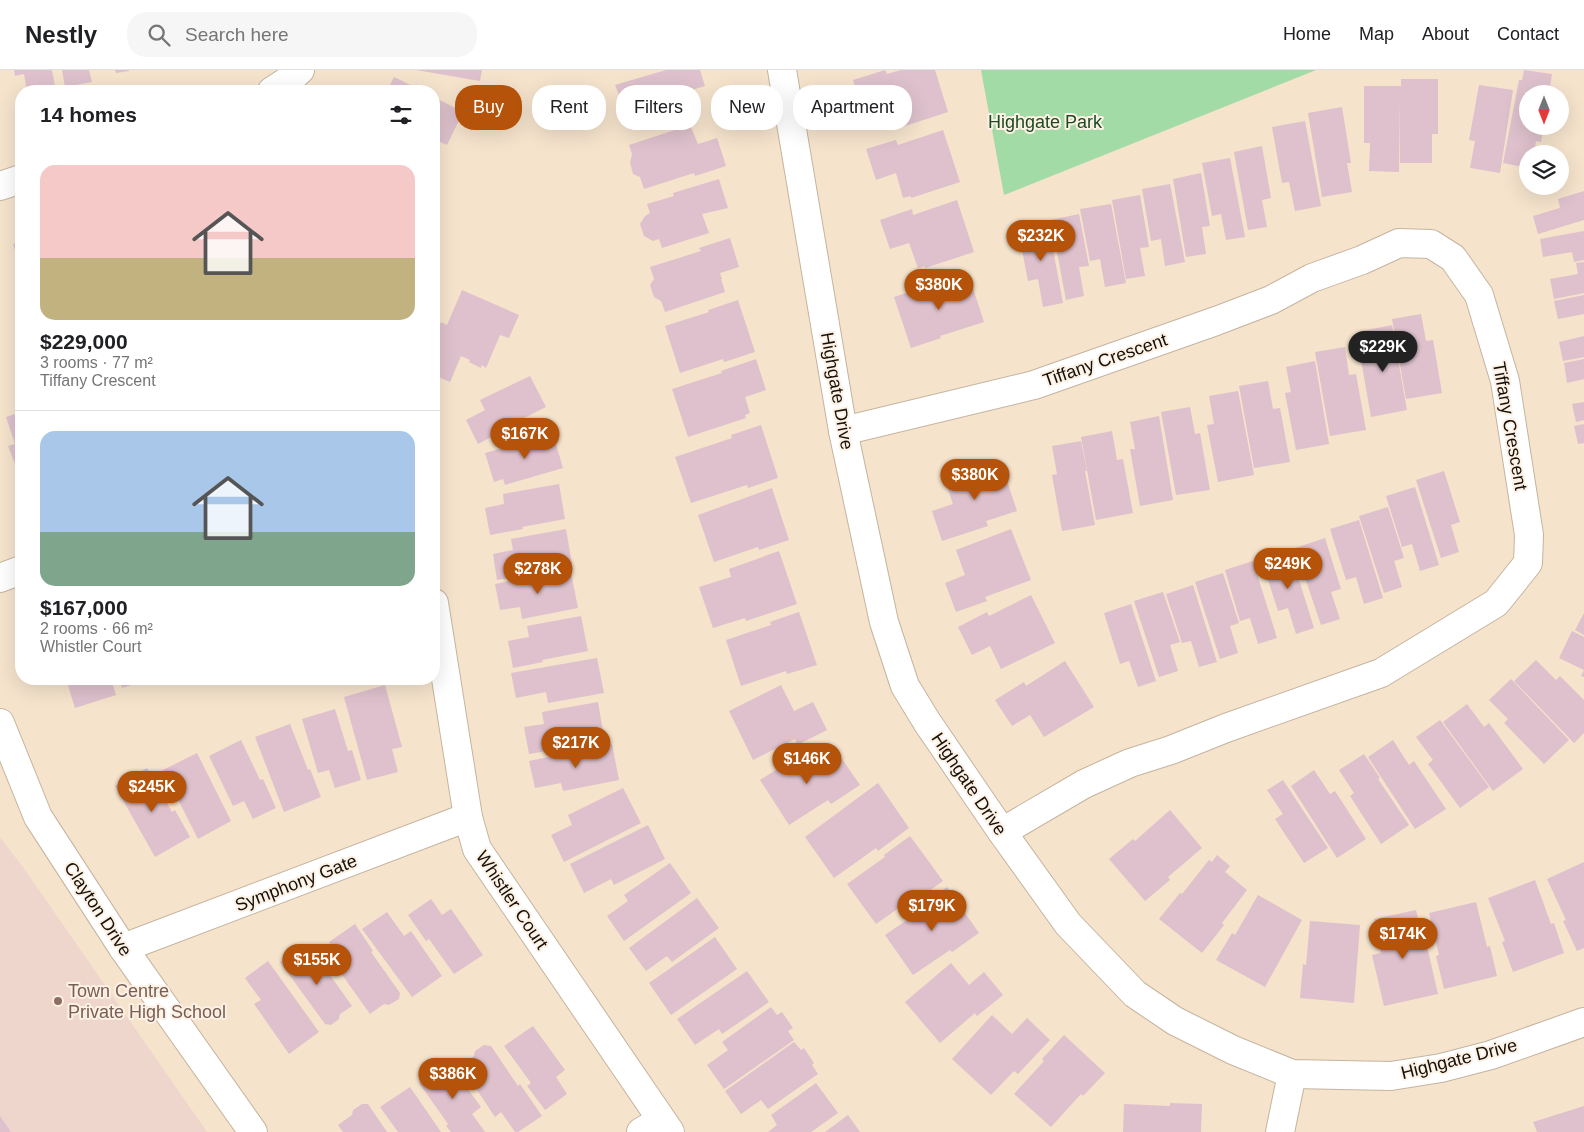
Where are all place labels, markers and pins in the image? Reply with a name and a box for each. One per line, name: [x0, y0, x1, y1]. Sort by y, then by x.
pin: $232K: [1006, 220, 1076, 262]
pin: $380K: [904, 268, 974, 311]
pin: $229K: [1348, 330, 1418, 373]
pin: $167K: [490, 418, 560, 460]
pin: $380K: [940, 458, 1010, 501]
pin: $249K: [1253, 548, 1323, 590]
pin: $278K: [503, 552, 573, 595]
pin: $217K: [541, 726, 611, 769]
pin: $146K: [772, 742, 842, 785]
pin: $245K: [117, 770, 187, 813]
pin: $179K: [897, 890, 967, 932]
pin: $174K: [1368, 918, 1438, 960]
pin: $155K: [282, 944, 352, 986]
place label: Town Centre Private High School: [68, 981, 226, 1022]
marker: Town Centre Private High School: [52, 995, 64, 1007]
pin: $386K: [418, 1058, 488, 1100]

